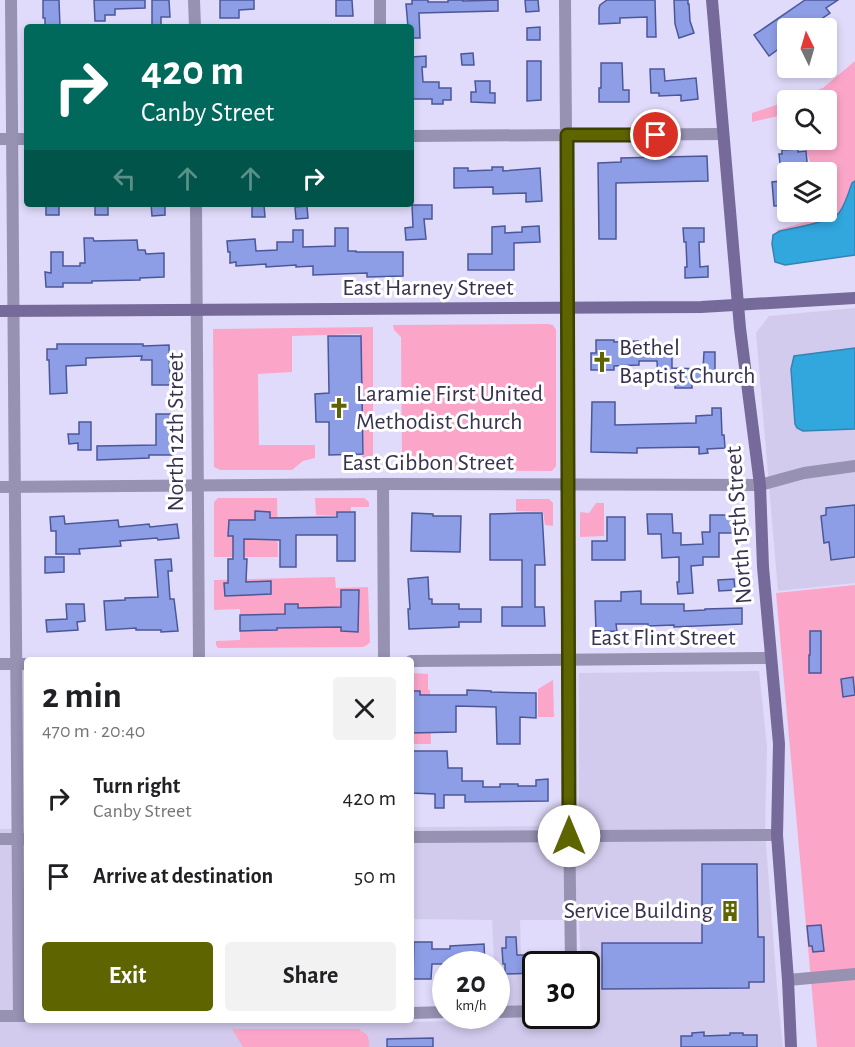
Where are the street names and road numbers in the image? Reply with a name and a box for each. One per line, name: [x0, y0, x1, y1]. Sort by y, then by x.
street label: East Harney Street: [342, 276, 514, 300]
street label: North 12th Street: [164, 352, 188, 512]
street label: North 15th Street: [721, 445, 756, 605]
street label: East Gibbon Street: [342, 451, 514, 475]
street label: East Flint Street: [590, 626, 736, 650]

